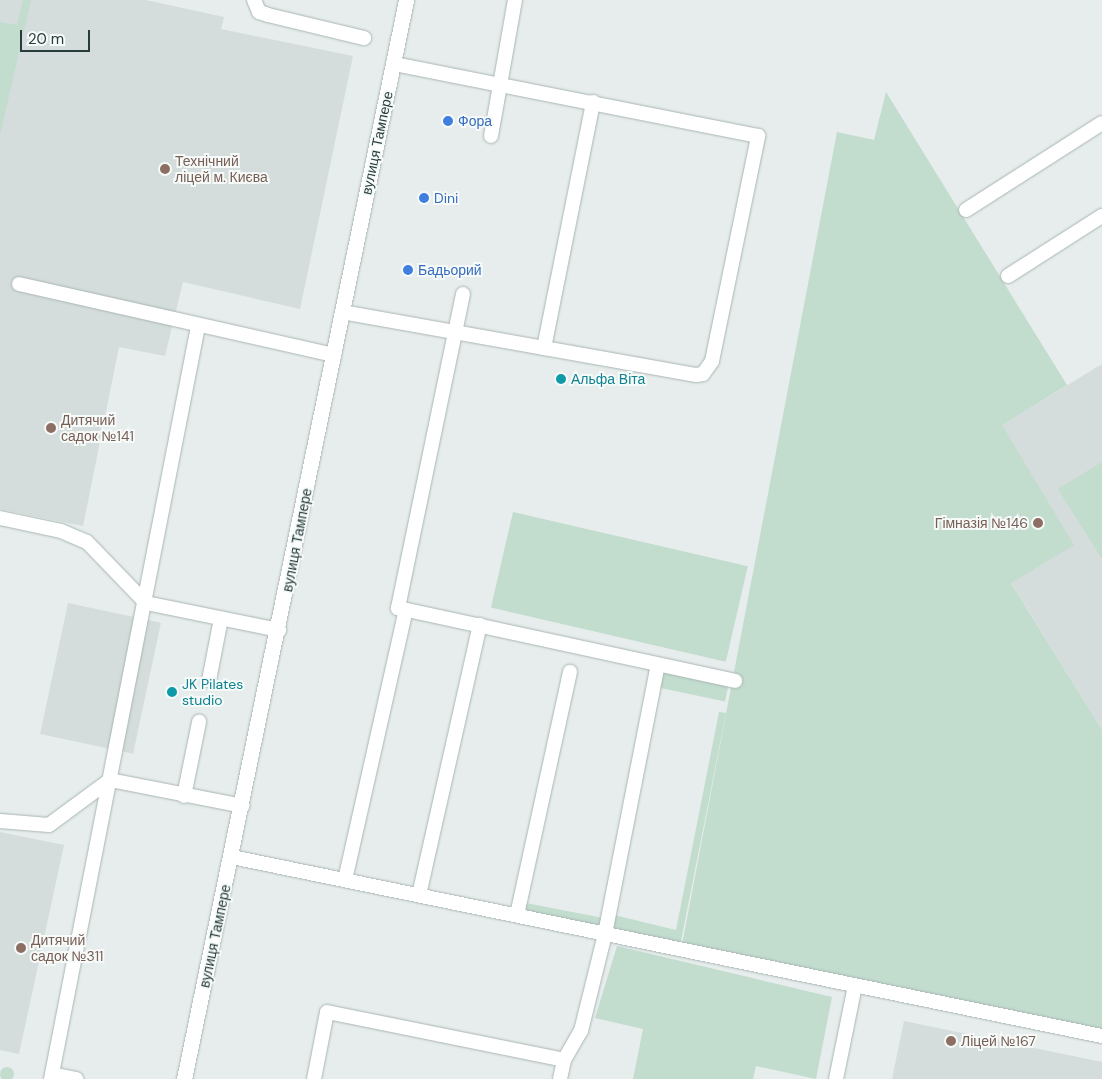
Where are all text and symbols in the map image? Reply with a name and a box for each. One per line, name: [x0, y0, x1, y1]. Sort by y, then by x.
scale bar: [22, 20, 92, 52]
text: 20 m: [28, 29, 64, 49]
street label: вулиця Тампере: [358, 90, 396, 196]
place label: Фора: [458, 113, 492, 129]
marker: Фора: [442, 115, 454, 127]
place label: Технічний ліцей м. Києва: [175, 153, 268, 186]
marker: Технічний ліцей м. Києва: [159, 163, 171, 175]
place label: Dini: [434, 190, 458, 206]
marker: Dini: [418, 192, 430, 204]
place label: Бадьорий: [418, 262, 482, 278]
marker: Бадьорий: [402, 264, 414, 276]
place label: Альфа Віта: [571, 371, 645, 387]
marker: Альфа Віта: [555, 373, 567, 385]
place label: Дитячий садок №141: [61, 412, 134, 444]
marker: Дитячий садок №141: [45, 422, 57, 434]
street label: вулиця Тампере: [279, 487, 315, 593]
place label: Гімназія №146: [935, 515, 1028, 531]
marker: Гімназія №146: [1032, 517, 1044, 529]
place label: JK Pilates studio: [182, 676, 243, 709]
marker: JK Pilates studio: [166, 686, 178, 698]
street label: вулиця Тампере: [196, 883, 234, 989]
place label: Дитячий садок №311: [31, 932, 103, 964]
marker: Дитячий садок №311: [15, 942, 27, 954]
place label: Ліцей №167: [961, 1033, 1036, 1049]
marker: Ліцей №167: [945, 1035, 957, 1047]

